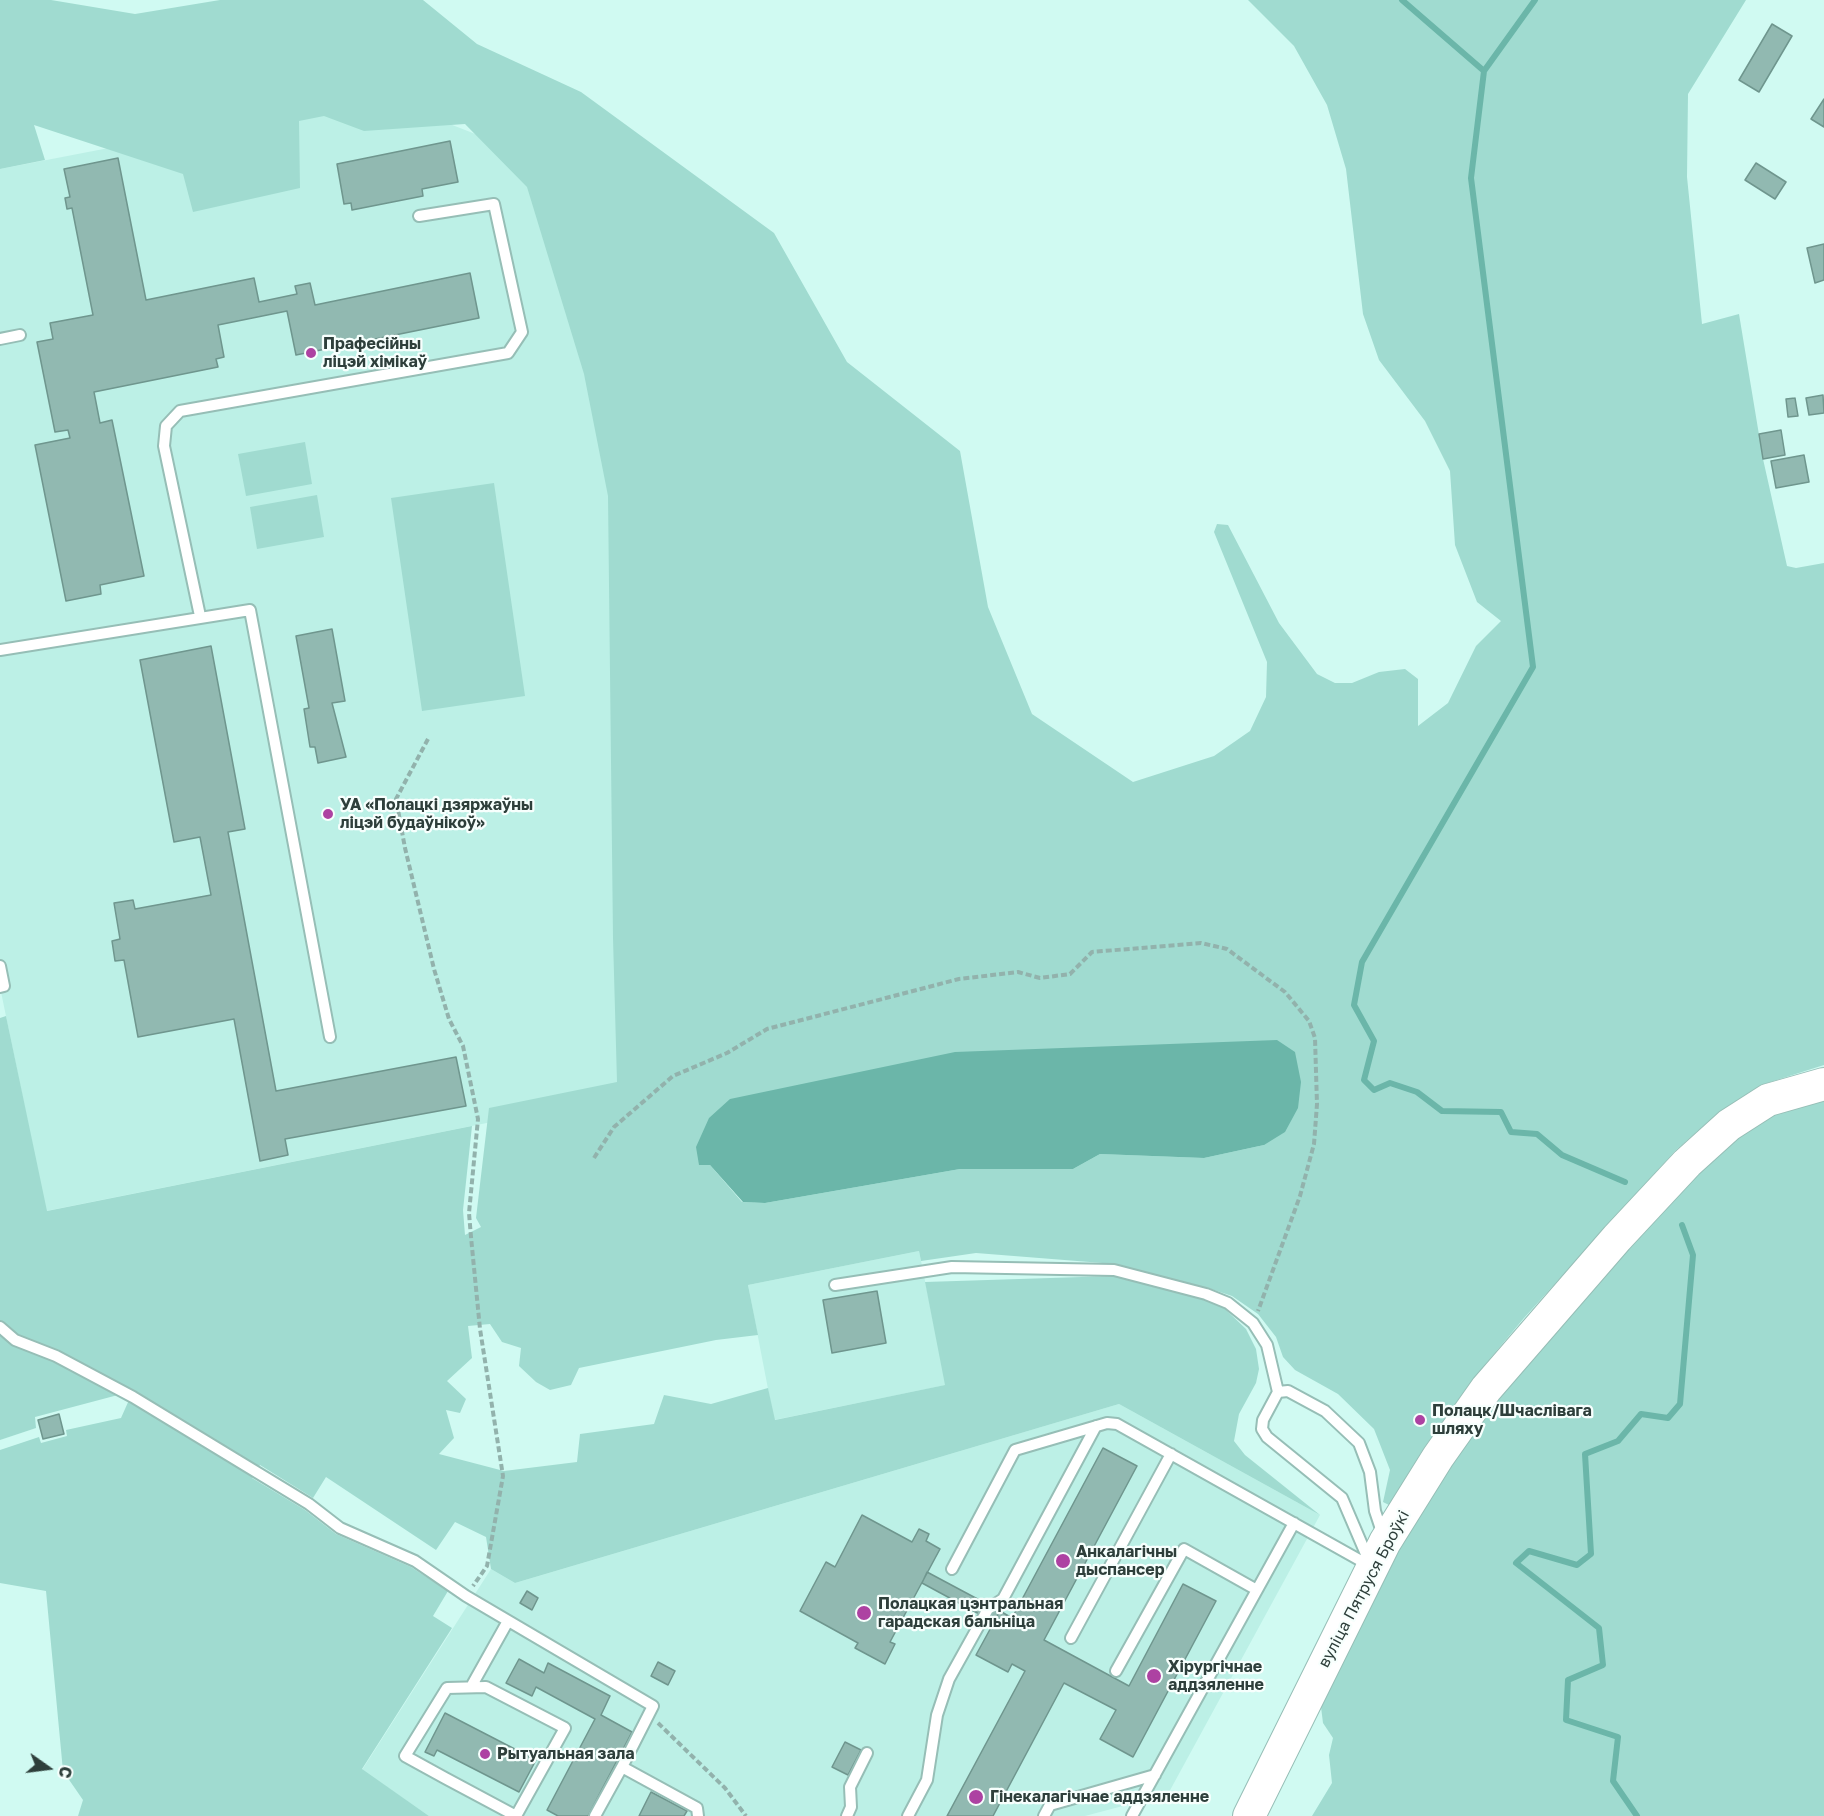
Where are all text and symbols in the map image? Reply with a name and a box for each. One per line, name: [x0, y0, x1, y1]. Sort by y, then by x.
place label: Прафесійны ліцэй хімікаў: [323, 334, 427, 372]
marker: Прафесійны ліцэй хімікаў: [304, 346, 318, 360]
place label: УА «Полацкі дзяржаўны ліцэй будаўнікоў»: [340, 795, 533, 833]
marker: УА «Полацкі дзяржаўны ліцэй будаўнікоў»: [321, 807, 335, 821]
place label: Полацк/Шчаслівага шляху: [1432, 1401, 1592, 1439]
marker: Полацк/Шчаслівага шляху: [1413, 1413, 1427, 1427]
street label: вуліца Пятруся Броўкі: [1314, 1507, 1414, 1671]
place label: Анкалагічны дыспансер: [1076, 1542, 1177, 1580]
marker: Анкалагічны дыспансер: [1054, 1552, 1072, 1570]
place label: Полацкая цэнтральная гарадская бальніца: [878, 1594, 1063, 1632]
marker: Полацкая цэнтральная гарадская бальніца: [855, 1604, 873, 1622]
place label: Хірургічнае аддзяленне: [1168, 1657, 1264, 1695]
marker: Хірургічнае аддзяленне: [1145, 1667, 1163, 1685]
north arrow: [18, 1738, 78, 1798]
place label: Рытуальная зала: [497, 1744, 635, 1764]
marker: Рытуальная зала: [478, 1747, 492, 1761]
text: С: [54, 1764, 77, 1780]
place label: Гінекалагічнае аддзяленне: [990, 1787, 1209, 1807]
marker: Гінекалагічнае аддзяленне: [967, 1788, 985, 1806]

